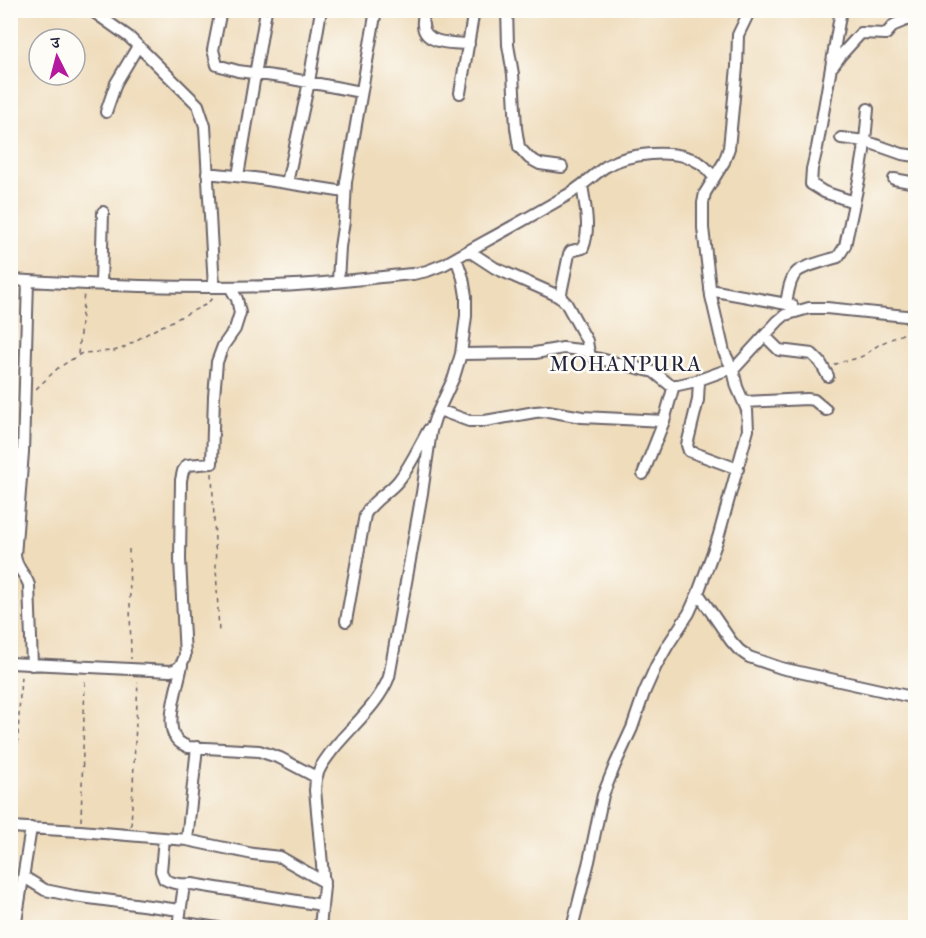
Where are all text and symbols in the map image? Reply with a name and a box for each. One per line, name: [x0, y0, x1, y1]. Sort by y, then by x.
north arrow: [27, 27, 87, 87]
text: उ: [49, 33, 62, 53]
district label: MOHANPURA: [550, 352, 702, 376]

